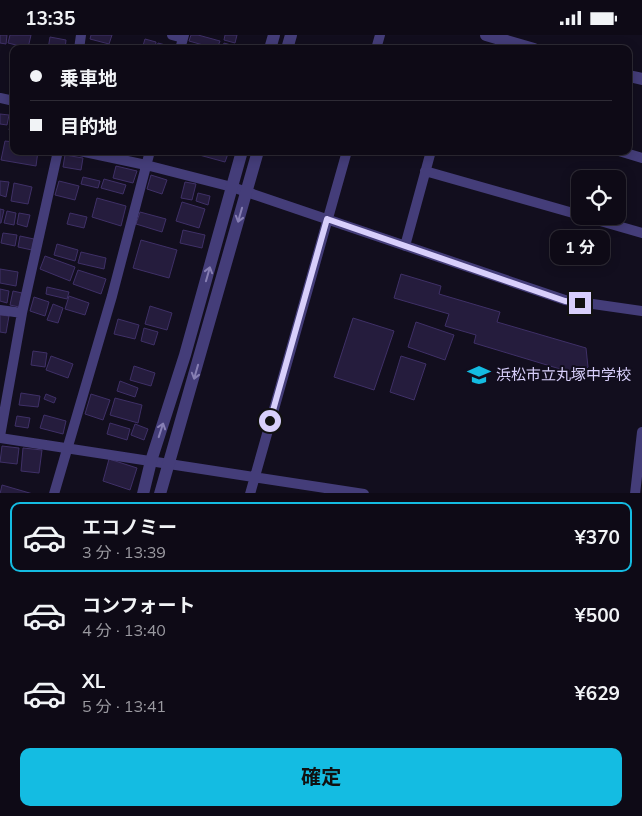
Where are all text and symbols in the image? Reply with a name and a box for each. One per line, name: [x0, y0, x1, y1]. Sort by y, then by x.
text: 13:35: [25, 6, 75, 30]
text: 乗車地: [60, 66, 117, 90]
text: 目的地: [60, 114, 117, 138]
map controls: [571, 170, 626, 225]
button: locate: [571, 170, 626, 225]
one-way arrow: [234, 207, 244, 223]
callout: 1 分: [550, 231, 610, 265]
text: 1 分: [565, 237, 595, 257]
one-way arrow: [203, 267, 213, 283]
route end: [569, 292, 591, 314]
school or university icon: 浜松市立丸塚中学校: [466, 362, 492, 388]
one-way arrow: [191, 363, 200, 379]
place label: 浜松市立丸塚中学校: [496, 365, 631, 384]
route start: [259, 410, 281, 432]
one-way arrow: [157, 422, 167, 438]
icon: car: [22, 515, 67, 560]
text: エコノミー: [82, 515, 177, 539]
text: ¥370: [574, 525, 620, 549]
text: 3 分 · 13:39: [82, 542, 166, 562]
icon: car: [22, 593, 67, 638]
text: コンフォート: [82, 593, 195, 617]
text: ¥500: [574, 603, 620, 627]
text: 4 分 · 13:40: [82, 620, 166, 640]
text: XL: [82, 669, 105, 693]
icon: car: [22, 671, 67, 716]
text: ¥629: [574, 681, 620, 705]
text: 5 分 · 13:41: [82, 696, 166, 716]
button: 確定: [20, 748, 622, 806]

